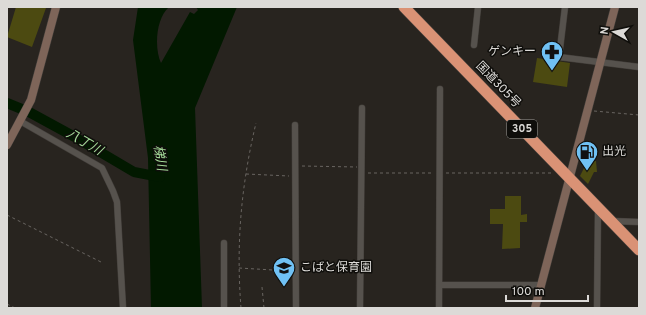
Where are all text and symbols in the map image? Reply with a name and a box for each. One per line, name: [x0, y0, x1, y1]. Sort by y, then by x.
north arrow: [594, 12, 634, 52]
text: N: [598, 26, 613, 36]
pharmacy icon: ゲンキー: [539, 39, 565, 72]
place label: ゲンキー: [488, 44, 536, 60]
street label: 国道305号: [472, 58, 524, 112]
road number: 305: [507, 120, 537, 138]
water label: 八丁川: [63, 126, 107, 161]
fuel station icon: 出光: [574, 139, 600, 172]
water label: 梯川: [149, 144, 169, 174]
place label: 出光: [602, 144, 626, 160]
school or university icon: こばと保育園: [271, 255, 297, 288]
place label: こばと保育園: [300, 260, 372, 276]
scale bar: [506, 277, 588, 303]
text: 100 m: [512, 284, 545, 300]

